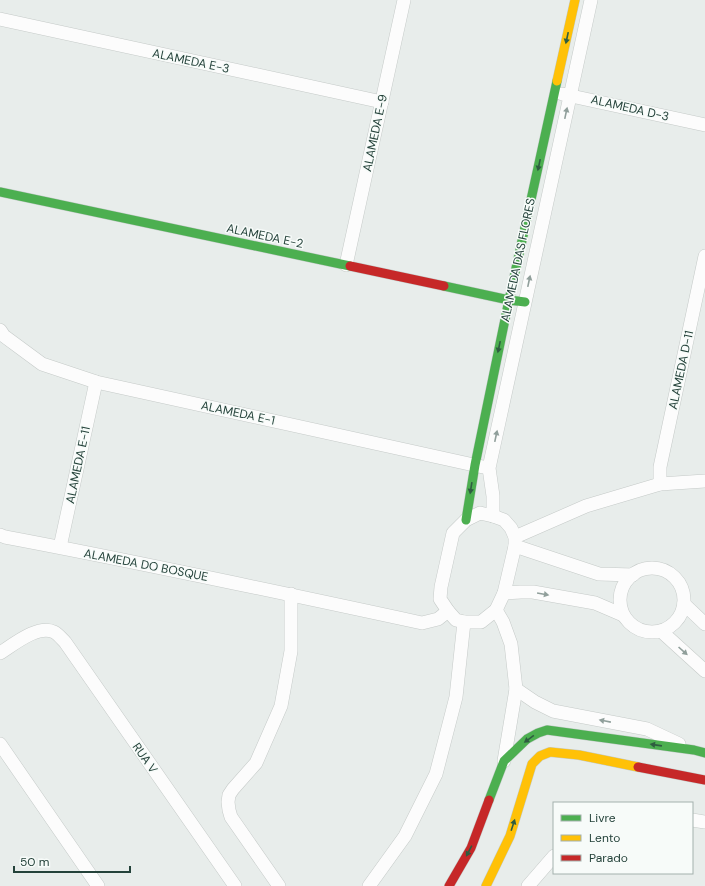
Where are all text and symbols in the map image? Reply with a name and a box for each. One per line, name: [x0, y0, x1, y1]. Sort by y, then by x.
one-way arrow: [563, 32, 569, 44]
street label: ALAMEDA E-3: [151, 45, 231, 77]
street label: ALAMEDA D-3: [589, 91, 671, 125]
street label: ALAMEDA E-9: [359, 93, 391, 173]
one-way arrow: [564, 107, 570, 120]
one-way arrow: [535, 159, 541, 171]
street label: ALAMEDA DAS FLORES: [497, 197, 539, 323]
street label: ALAMEDA E-2: [225, 220, 305, 252]
one-way arrow: [527, 275, 533, 288]
street label: ALAMEDA D-11: [665, 329, 697, 411]
one-way arrow: [496, 341, 502, 353]
street label: ALAMEDA E-1: [200, 397, 276, 429]
street label: ALAMEDA E-11: [62, 425, 94, 505]
one-way arrow: [493, 430, 499, 442]
one-way arrow: [468, 482, 474, 494]
street label: ALAMEDA DO BOSQUE: [83, 545, 210, 585]
one-way arrow: [537, 591, 549, 597]
one-way arrow: [678, 646, 688, 656]
one-way arrow: [599, 717, 611, 723]
one-way arrow: [524, 735, 534, 743]
street label: RUA V: [129, 740, 161, 776]
one-way arrow: [650, 742, 662, 748]
legend: [553, 802, 693, 874]
text: Livre: [589, 810, 616, 826]
one-way arrow: [510, 819, 516, 831]
text: Lento: [589, 830, 620, 846]
one-way arrow: [466, 845, 473, 857]
scale bar: [14, 848, 130, 874]
text: Parado: [589, 850, 628, 866]
text: 50 m: [20, 854, 49, 870]

